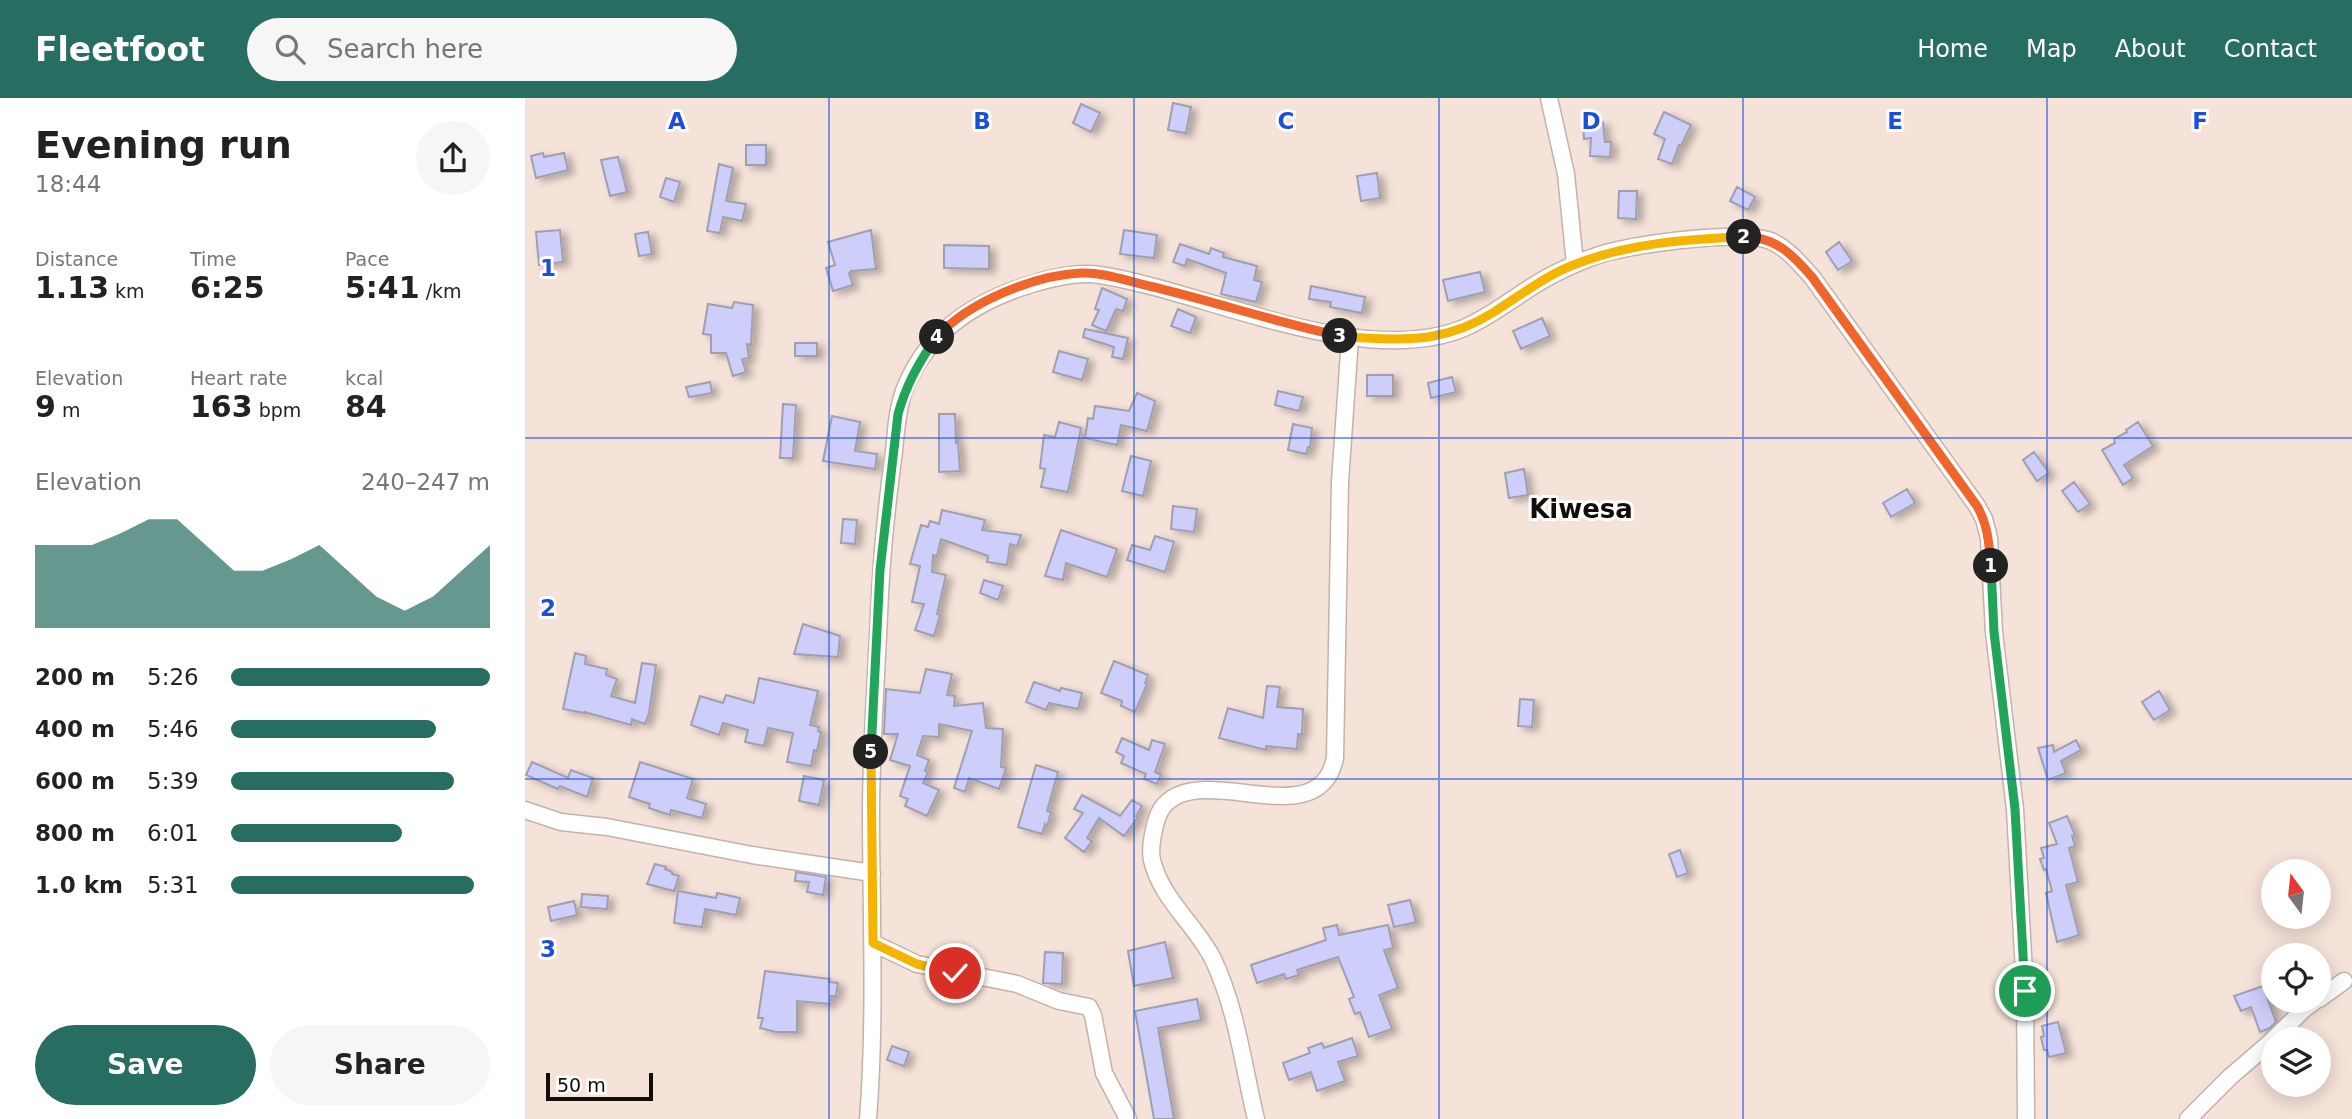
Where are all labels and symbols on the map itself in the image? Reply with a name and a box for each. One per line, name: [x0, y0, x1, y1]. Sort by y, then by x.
text: A: [668, 108, 686, 134]
text: B: [973, 108, 991, 134]
text: C: [1278, 108, 1294, 134]
text: D: [1581, 108, 1601, 134]
text: E: [1887, 108, 1903, 134]
text: F: [2192, 108, 2208, 134]
pin: 2: [1727, 220, 1761, 254]
text: 1: [540, 255, 556, 281]
pin: 3: [1323, 318, 1357, 354]
pin: 4: [919, 320, 955, 354]
district label: Kiwesa: [1529, 494, 1633, 524]
pin: 1: [1973, 548, 2009, 584]
text: 2: [540, 595, 556, 621]
pin: 5: [853, 734, 889, 770]
north arrow: [2261, 859, 2331, 929]
text: 3: [540, 936, 556, 962]
pin: [925, 943, 985, 1003]
pin: [1995, 961, 2055, 1021]
scale bar: [546, 1070, 653, 1102]

